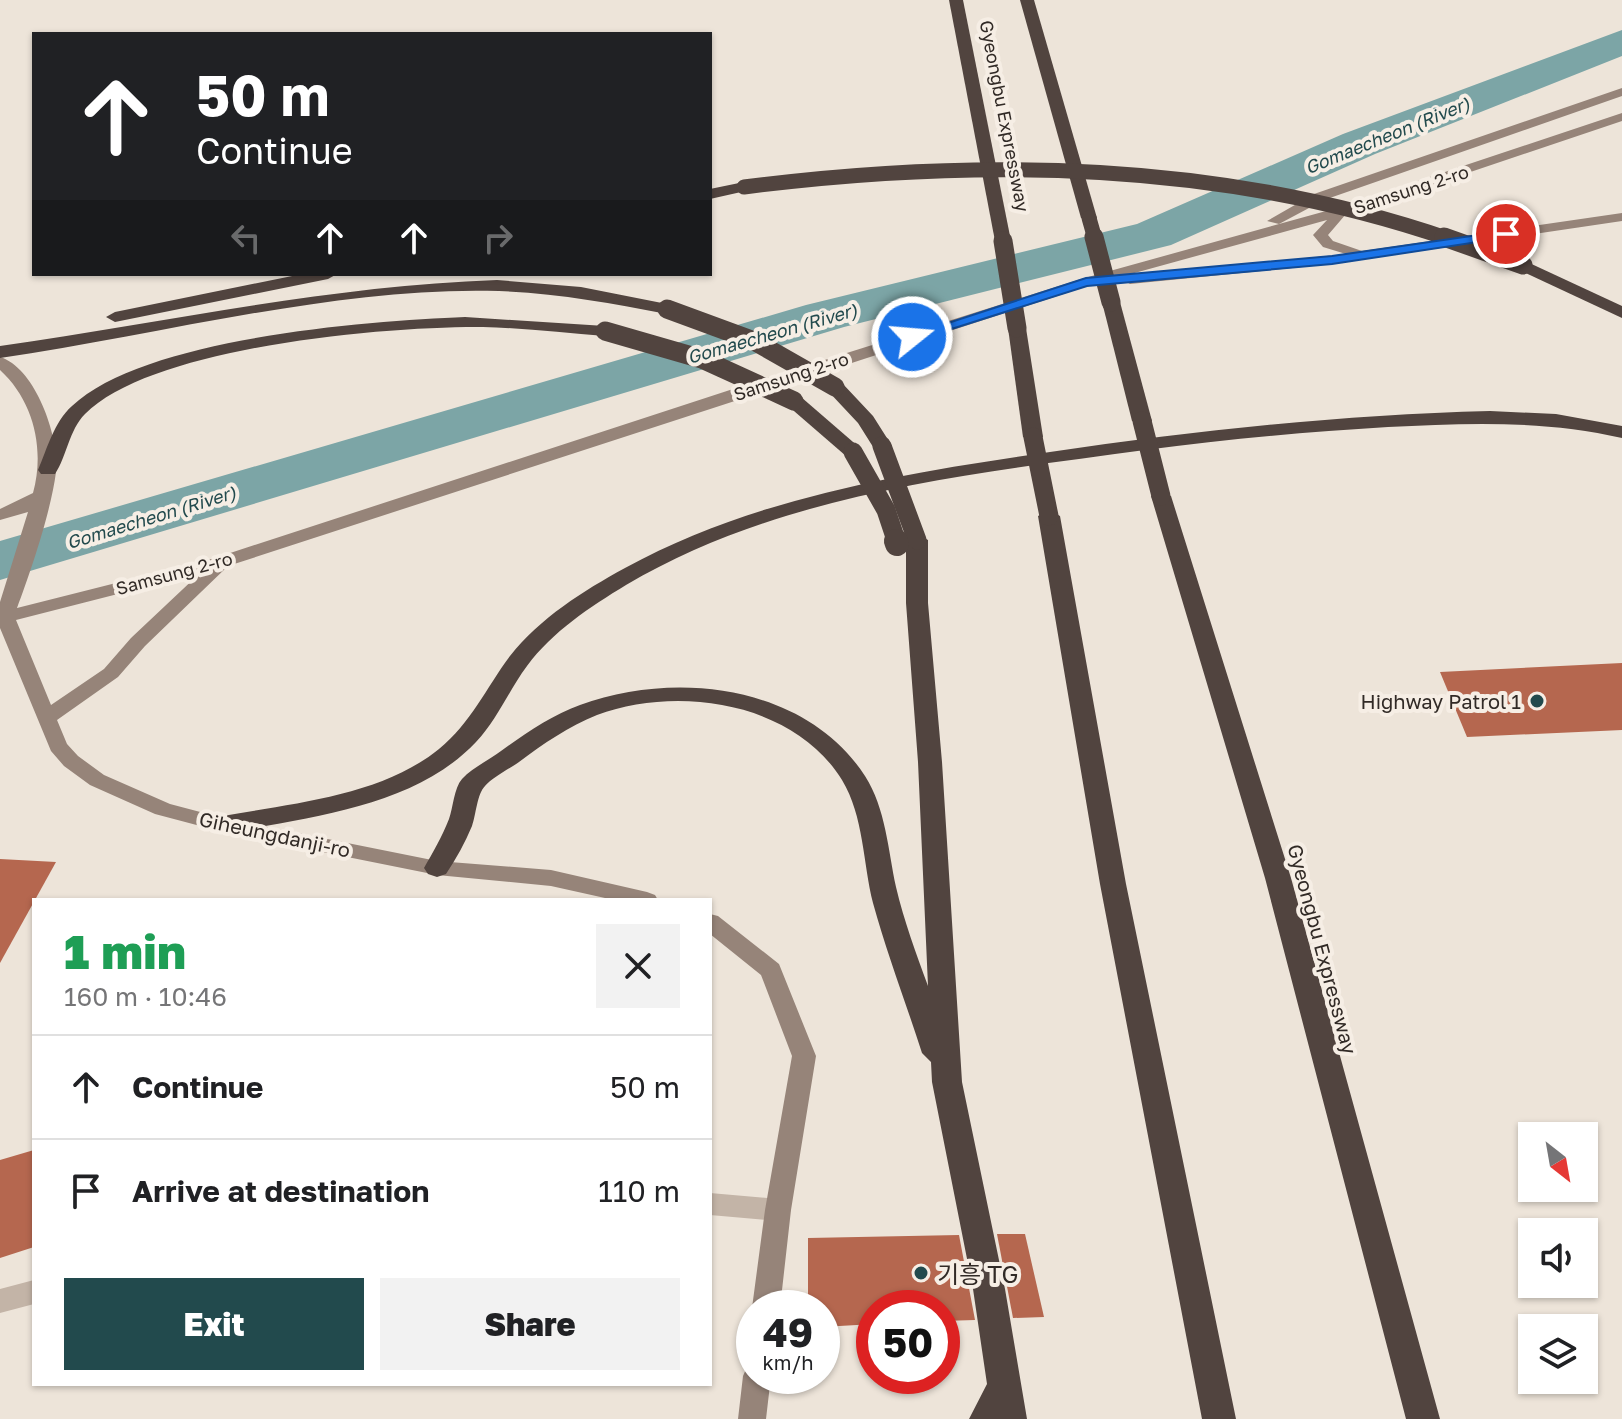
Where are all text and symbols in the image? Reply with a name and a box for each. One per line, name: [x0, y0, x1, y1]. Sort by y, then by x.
street label: Gyeongbu Expressway: [976, 18, 1034, 214]
text: 50 m: [196, 61, 330, 128]
icon: ahead: [64, 64, 168, 168]
water label: Gomaecheon (River): [1301, 92, 1473, 178]
text: Continue: [196, 129, 353, 172]
street label: Samsung 2-ro: [1351, 160, 1471, 218]
pin: [1472, 200, 1540, 268]
icon: arrive: [1484, 212, 1528, 256]
icon: left: [224, 216, 268, 260]
icon: ahead: [308, 216, 352, 260]
icon: ahead: [392, 216, 436, 260]
icon: right: [476, 216, 520, 260]
position arrow: [870, 295, 954, 379]
water label: Gomaecheon (River): [685, 298, 860, 368]
street label: Samsung 2-ro: [731, 347, 851, 405]
water label: Gomaecheon (River): [64, 481, 238, 553]
street label: Samsung 2-ro: [113, 547, 235, 599]
place label: Highway Patrol 1: [1360, 689, 1521, 713]
marker: Highway Patrol 1: [1528, 692, 1546, 710]
street label: Giheungdanji-ro: [197, 806, 353, 862]
street label: Gyeongbu Expressway: [1283, 841, 1363, 1057]
text: 1 min: [64, 922, 186, 980]
button: close: [596, 924, 680, 1008]
text: 160 m · 10:46: [64, 981, 227, 1012]
icon: ahead: [64, 1065, 108, 1109]
text: Continue: [132, 1069, 263, 1105]
text: 50 m: [610, 1069, 680, 1105]
north arrow: [1518, 1122, 1598, 1202]
map controls: [1518, 1122, 1598, 1394]
icon: arrive: [64, 1169, 108, 1213]
text: Arrive at destination: [132, 1173, 429, 1209]
text: 110 m: [598, 1173, 680, 1209]
button: sound: [1518, 1218, 1598, 1298]
place label: 기흥 TG: [937, 1259, 1018, 1288]
marker: 기흥 TG: [912, 1264, 930, 1282]
button: Exit: [64, 1278, 364, 1370]
button: Share: [380, 1278, 680, 1370]
speed limit sign: 50: [856, 1290, 960, 1394]
text: 49: [763, 1308, 813, 1356]
button: layers: [1518, 1314, 1598, 1394]
text: km/h: [763, 1350, 813, 1374]

